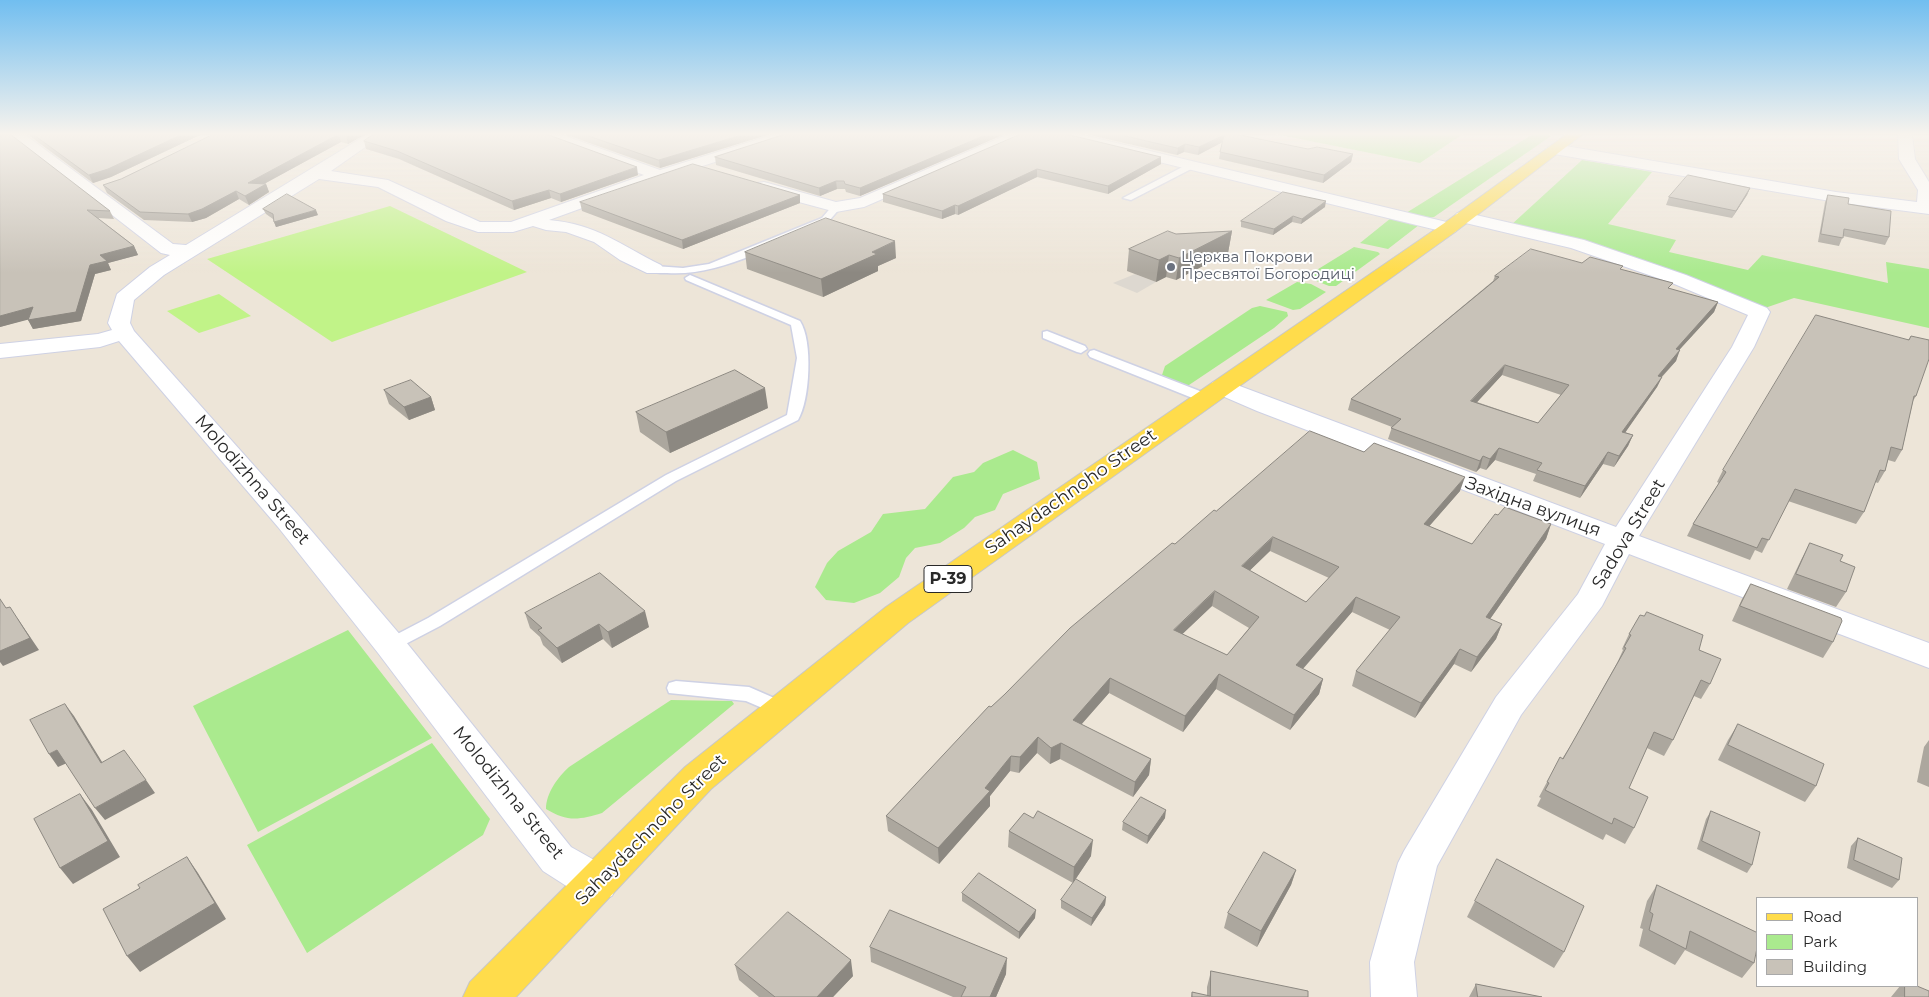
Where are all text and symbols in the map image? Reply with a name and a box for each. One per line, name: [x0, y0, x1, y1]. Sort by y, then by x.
place label: Церква Покрови Пресвятої Богородиці: [1181, 249, 1355, 284]
marker: Церква Покрови Пресвятої Богородиці: [1165, 261, 1177, 273]
street label: Molodizhna Street: [190, 411, 314, 549]
street label: Sahaydachnoho Street: [981, 424, 1161, 560]
street label: Західна вулиця: [1462, 472, 1604, 542]
street label: Sadova Street: [1588, 475, 1670, 593]
road number: Р-39: [924, 566, 972, 592]
street label: Molodizhna Street: [448, 722, 568, 864]
street label: Sahaydachnoho Street: [571, 750, 731, 910]
legend: [1756, 897, 1919, 987]
text: Road: [1803, 907, 1842, 926]
text: Park: [1803, 932, 1837, 951]
text: Building: [1803, 957, 1867, 976]

